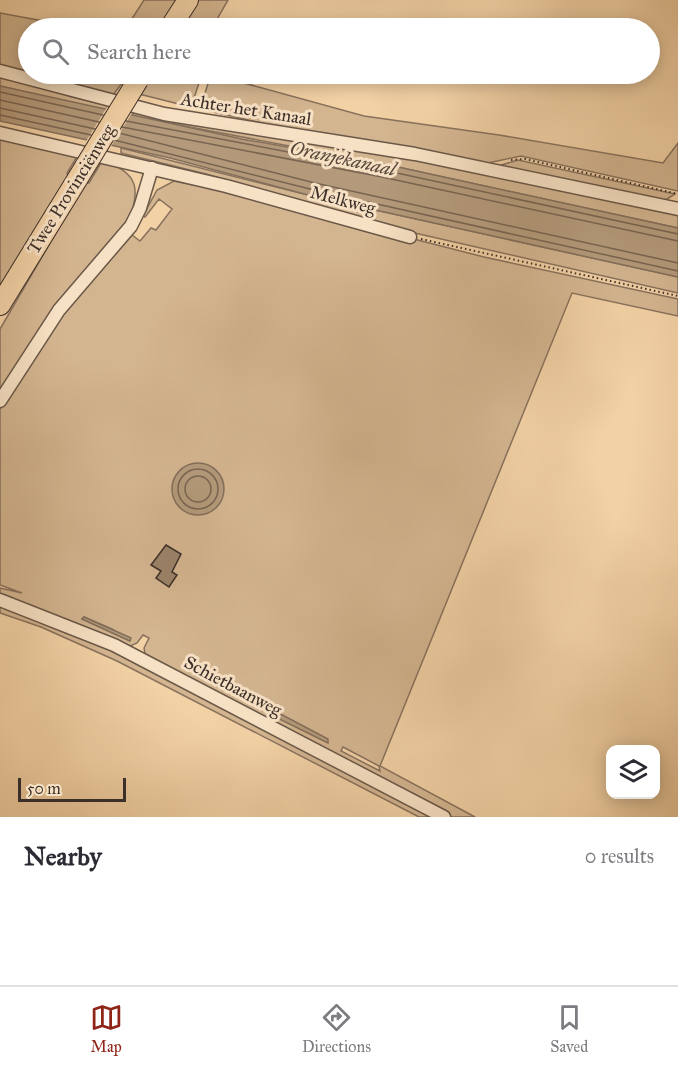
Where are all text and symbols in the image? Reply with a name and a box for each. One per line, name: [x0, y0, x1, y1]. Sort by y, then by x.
search box: [18, 18, 660, 84]
icon: search: [39, 35, 72, 68]
text: Search here: [87, 38, 191, 65]
street label: Achter het Kanaal: [178, 88, 313, 130]
street label: Twee Provinciënweg: [22, 120, 121, 259]
water label: Oranjekanaal: [288, 135, 400, 181]
street label: Melkweg: [308, 181, 379, 220]
street label: Schietbaanweg: [180, 651, 286, 722]
map controls: [606, 745, 660, 799]
button: layers: [606, 745, 660, 799]
scale bar: [18, 775, 126, 802]
text: 50 m: [27, 779, 61, 798]
text: Nearby: [24, 840, 102, 872]
text: 0 results: [585, 844, 654, 868]
tab: Map: [90, 1001, 123, 1056]
tab: Directions: [302, 1001, 371, 1056]
tab: Saved: [550, 1001, 588, 1056]

